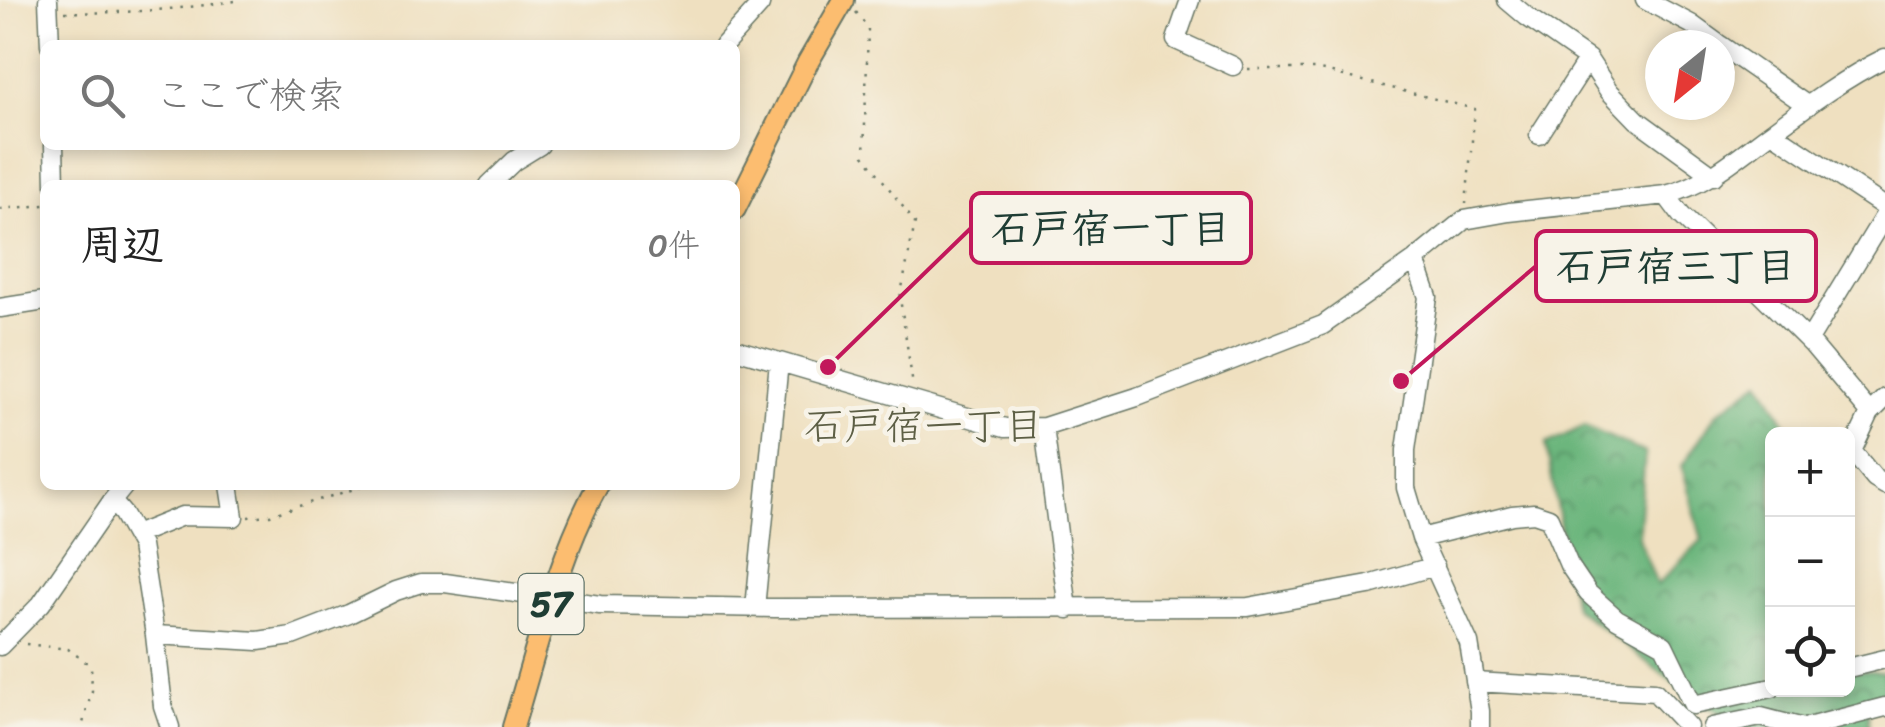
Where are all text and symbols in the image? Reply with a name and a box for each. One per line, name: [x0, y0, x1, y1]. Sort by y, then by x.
north arrow: [1645, 30, 1735, 120]
search box: [40, 40, 740, 150]
text: ここで検索: [155, 62, 345, 129]
icon: search: [75, 68, 130, 123]
callout: 石戸宿一丁目: [971, 193, 1251, 263]
text: 石戸宿一丁目: [991, 193, 1231, 264]
text: 周辺: [80, 208, 164, 282]
text: 0件: [648, 217, 700, 274]
callout: 石戸宿三丁目: [1536, 231, 1816, 301]
text: 石戸宿三丁目: [1556, 231, 1796, 302]
district label: 石戸宿一丁目: [804, 390, 1044, 461]
map controls: [1765, 427, 1855, 697]
button: +: [1765, 427, 1855, 517]
button: −: [1765, 517, 1855, 607]
road number: 57: [518, 574, 584, 634]
button: locate: [1765, 607, 1855, 697]

